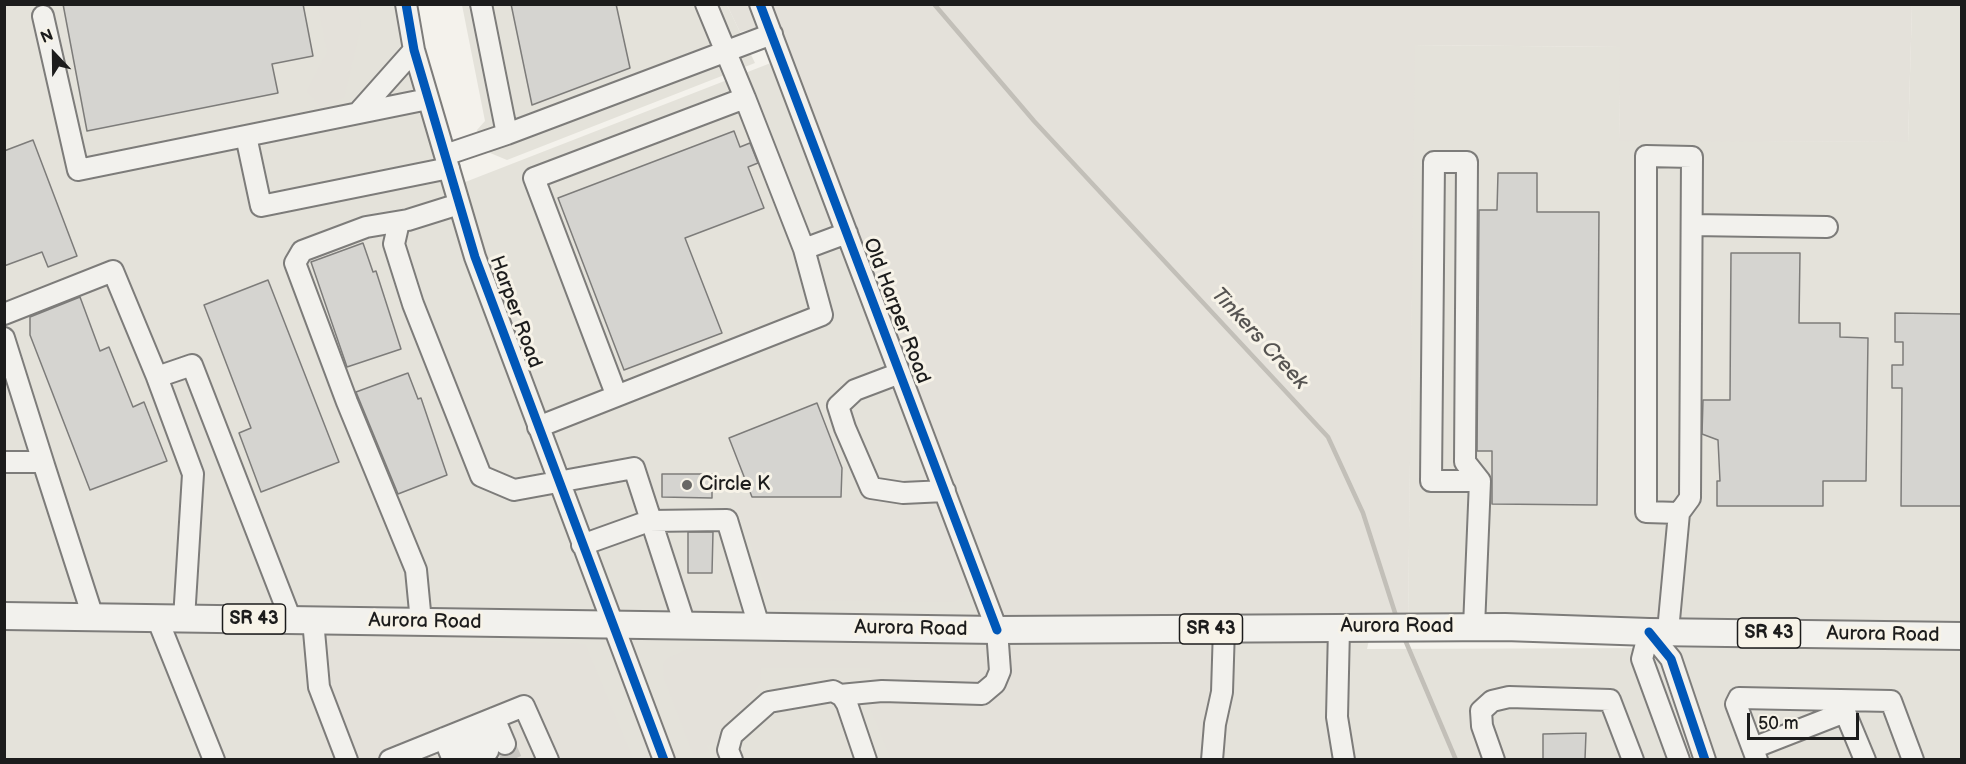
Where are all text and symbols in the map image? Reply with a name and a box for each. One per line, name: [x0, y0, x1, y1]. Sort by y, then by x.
north arrow: [24, 24, 84, 84]
text: N: [38, 26, 56, 48]
street label: Old Harper Road: [857, 235, 935, 387]
street label: Harper Road: [484, 253, 546, 371]
water label: Tinkers Creek: [1205, 283, 1313, 395]
place label: Circle K: [699, 473, 770, 497]
marker: Circle K: [680, 478, 694, 492]
road number: SR 43: [222, 604, 286, 634]
street label: Aurora Road: [368, 609, 482, 635]
road number: SR 43: [1180, 614, 1242, 644]
street label: Aurora Road: [1340, 615, 1454, 639]
street label: Aurora Road: [854, 616, 968, 642]
road number: SR 43: [1738, 618, 1800, 648]
street label: Aurora Road: [1826, 622, 1940, 648]
scale bar: [1750, 701, 1862, 739]
text: 50 m: [1758, 713, 1799, 734]

